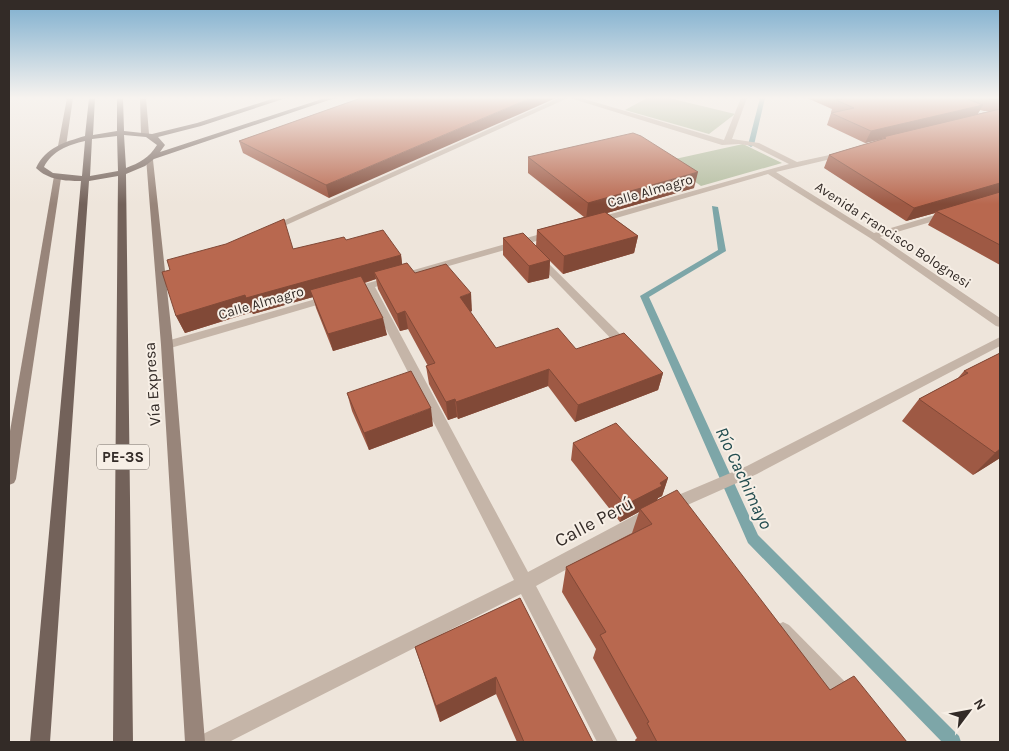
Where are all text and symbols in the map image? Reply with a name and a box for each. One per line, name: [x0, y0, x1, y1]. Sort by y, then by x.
street label: Calle Almagro: [605, 171, 695, 211]
street label: Avenida Francisco Bolognesi: [812, 178, 974, 292]
street label: Calle Almagro: [216, 283, 306, 323]
street label: Vía Expresa: [140, 341, 164, 427]
water label: Río Cachimayo: [711, 423, 777, 533]
road number: PE-3S: [97, 444, 149, 470]
street label: Calle Perú: [551, 492, 637, 552]
north arrow: [944, 686, 994, 736]
text: N: [970, 696, 989, 713]

